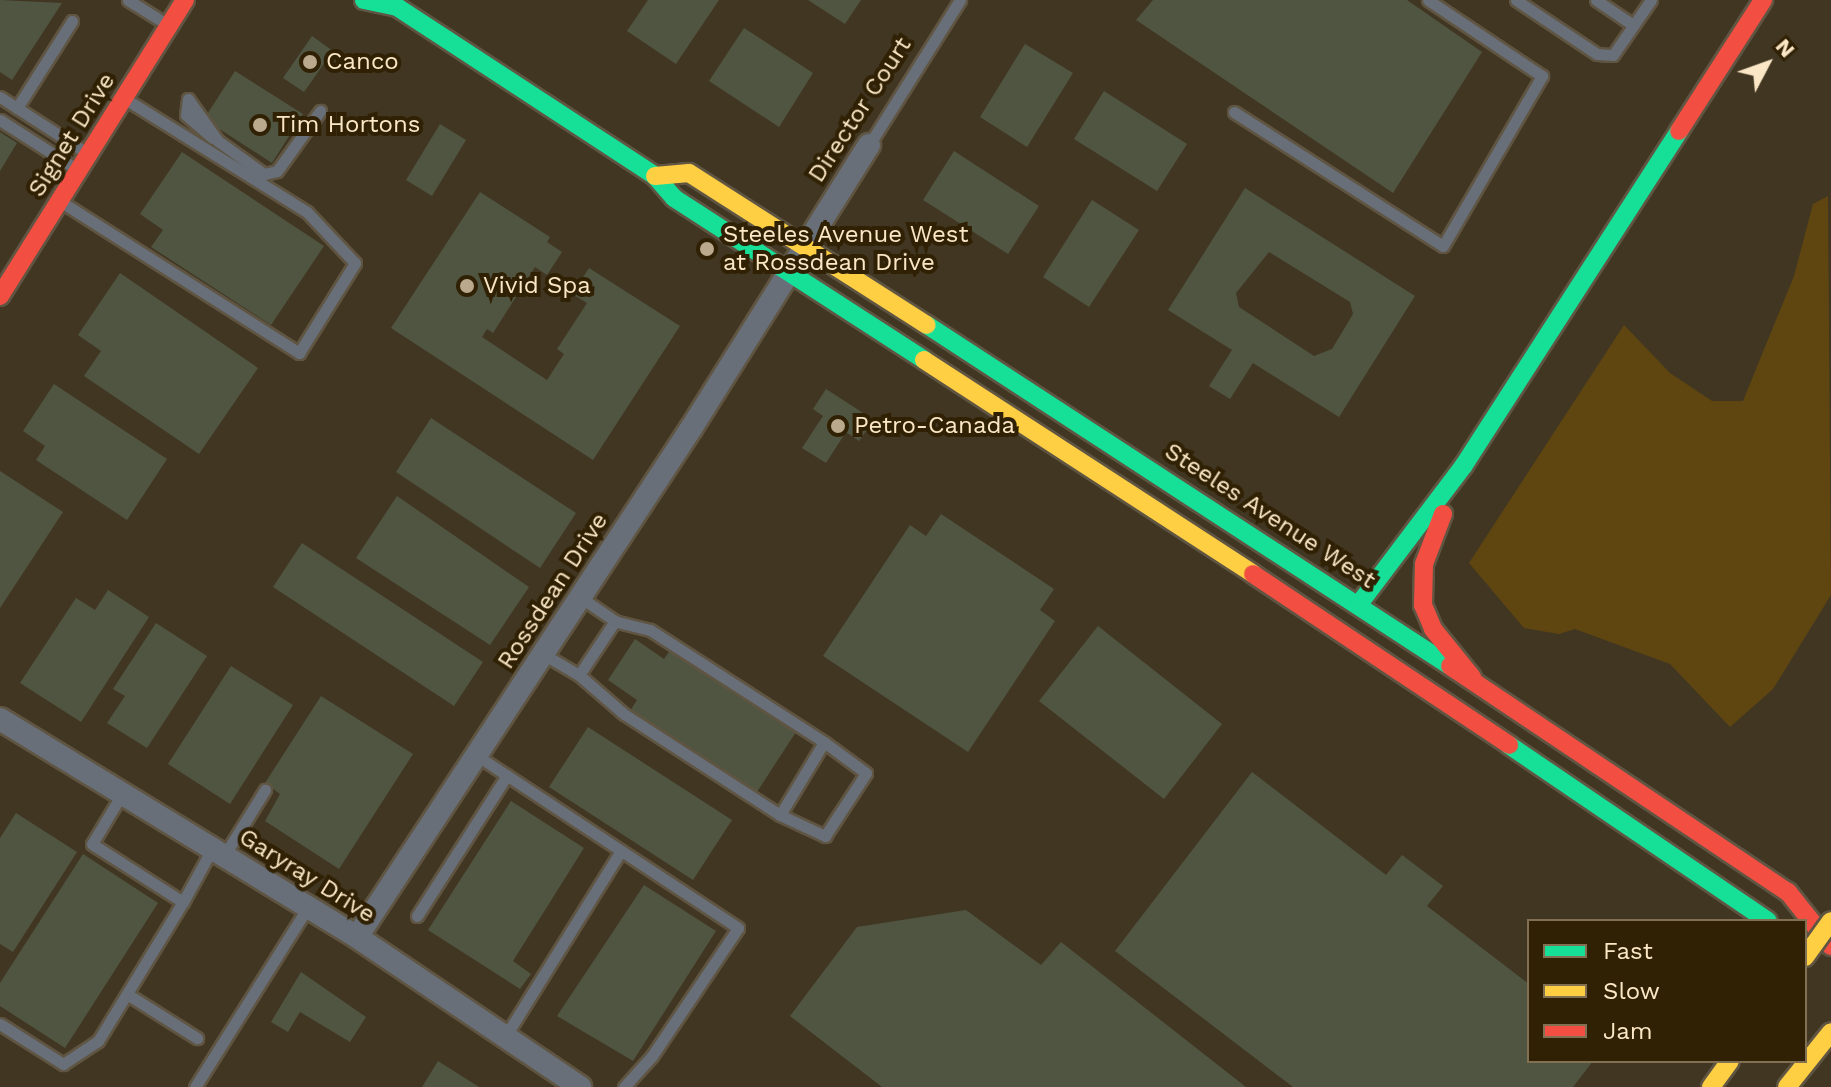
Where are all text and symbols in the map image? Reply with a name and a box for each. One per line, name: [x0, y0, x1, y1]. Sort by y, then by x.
north arrow: [1727, 24, 1807, 104]
street label: Director Court: [802, 32, 918, 188]
text: N: [1771, 34, 1800, 62]
place label: Canco: [326, 48, 399, 76]
marker: Canco: [301, 53, 319, 71]
street label: Signet Drive: [23, 68, 121, 202]
place label: Tim Hortons: [276, 111, 420, 139]
marker: Tim Hortons: [251, 116, 269, 134]
place label: Steeles Avenue West at Rossdean Drive: [723, 221, 970, 277]
marker: Steeles Avenue West at Rossdean Drive: [698, 240, 716, 258]
place label: Vivid Spa: [483, 272, 591, 300]
marker: Vivid Spa: [458, 277, 476, 295]
place label: Petro-Canada: [854, 412, 1015, 440]
marker: Petro-Canada: [829, 417, 847, 435]
street label: Steeles Avenue West: [1159, 437, 1381, 595]
street label: Rossdean Drive: [492, 507, 614, 675]
street label: Garyray Drive: [233, 823, 381, 929]
legend: [1527, 919, 1807, 1063]
text: Fast: [1603, 937, 1653, 965]
text: Slow: [1603, 977, 1660, 1005]
text: Jam: [1603, 1017, 1653, 1045]

